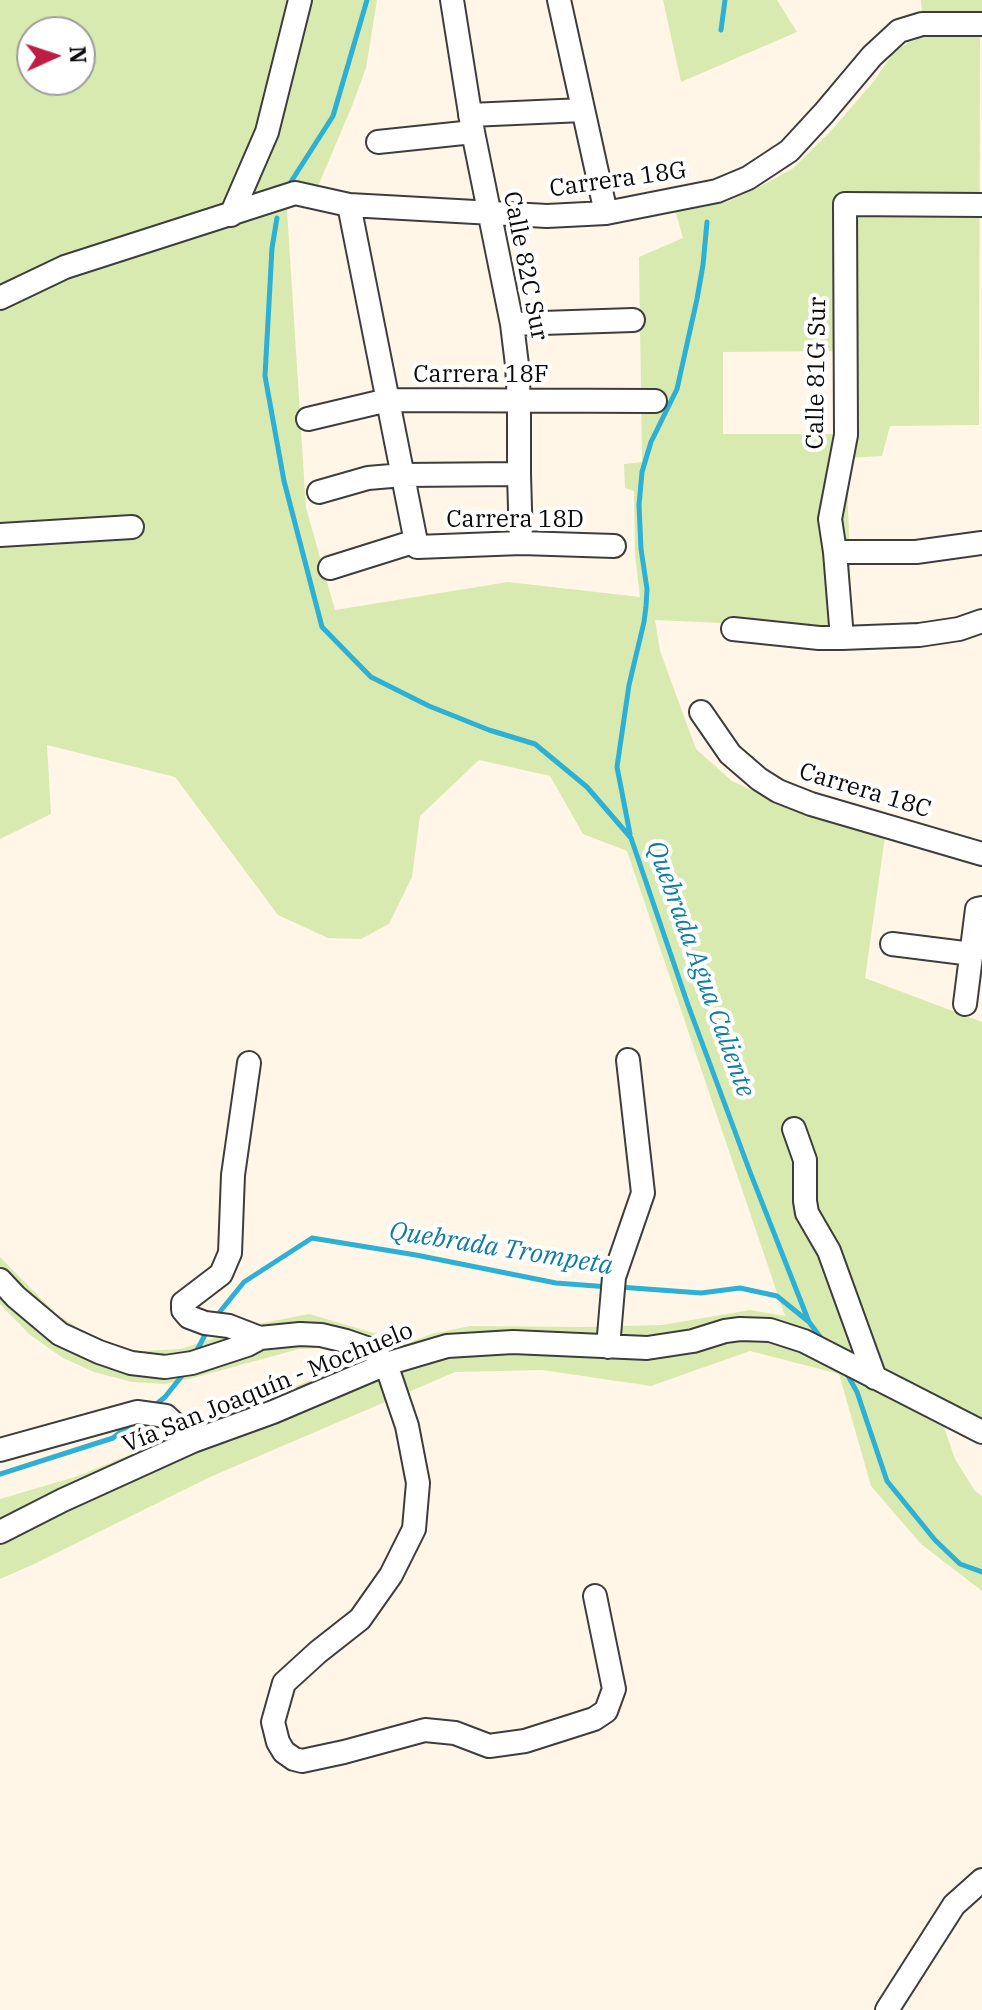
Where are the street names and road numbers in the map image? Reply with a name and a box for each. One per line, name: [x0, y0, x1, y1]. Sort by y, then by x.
street label: Carrera 18G: [548, 156, 688, 204]
street label: Calle 82C Sur: [496, 189, 554, 343]
street label: Calle 81G Sur: [801, 296, 833, 450]
street label: Carrera 18F: [413, 361, 549, 389]
street label: Carrera 18D: [446, 506, 584, 534]
street label: Carrera 18C: [796, 757, 934, 825]
street label: Vía San Joaquín - Mochuelo: [119, 1316, 417, 1460]

